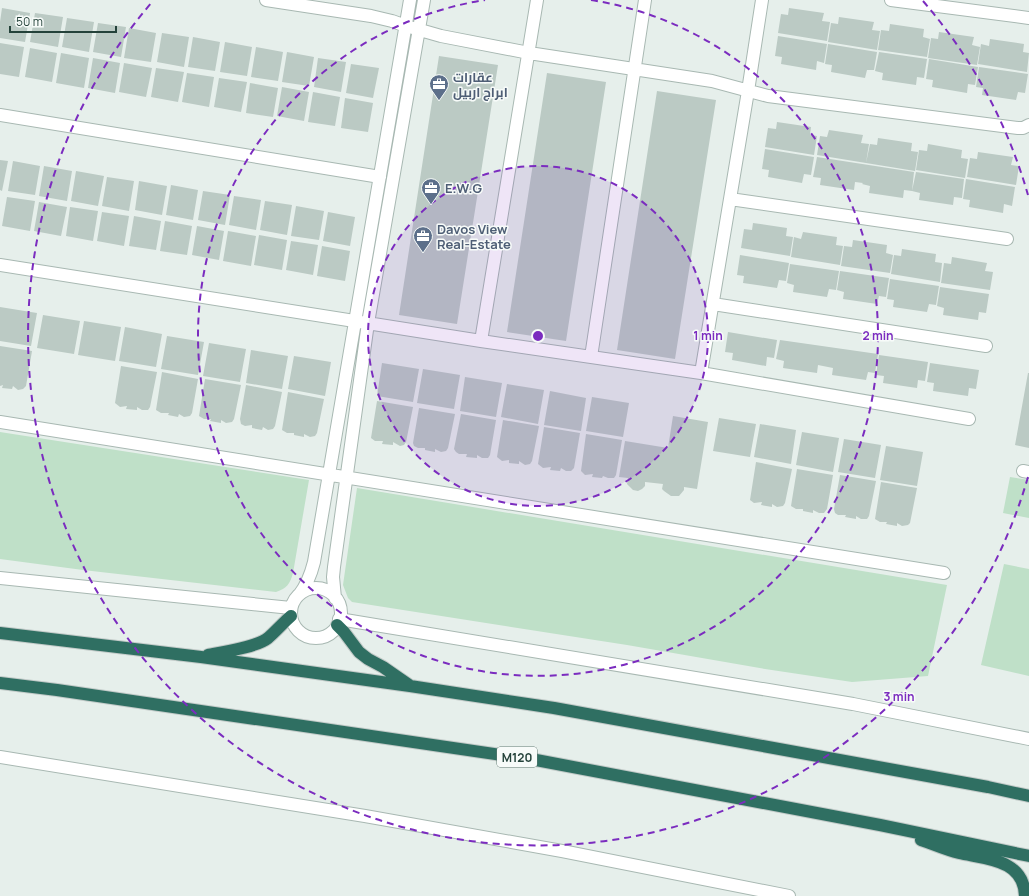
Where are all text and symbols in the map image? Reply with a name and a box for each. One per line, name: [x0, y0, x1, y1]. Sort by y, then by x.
scale bar: [10, 8, 116, 34]
text: 50 m: [16, 13, 43, 30]
place label: عقارات ابراج اربیل: [453, 68, 508, 101]
office icon: عقارات ابراج اربیل: [428, 73, 450, 101]
office icon: E.W.G: [420, 177, 442, 205]
place label: E.W.G: [445, 179, 482, 197]
place label: Davos View Real-Estate: [437, 220, 511, 253]
office icon: Davos View Real-Estate: [412, 225, 434, 253]
text: 1 min: [693, 327, 723, 344]
text: 2 min: [862, 327, 894, 344]
centre of rings: [531, 329, 545, 343]
text: 3 min: [883, 688, 915, 705]
road number: M120: [497, 747, 537, 767]

